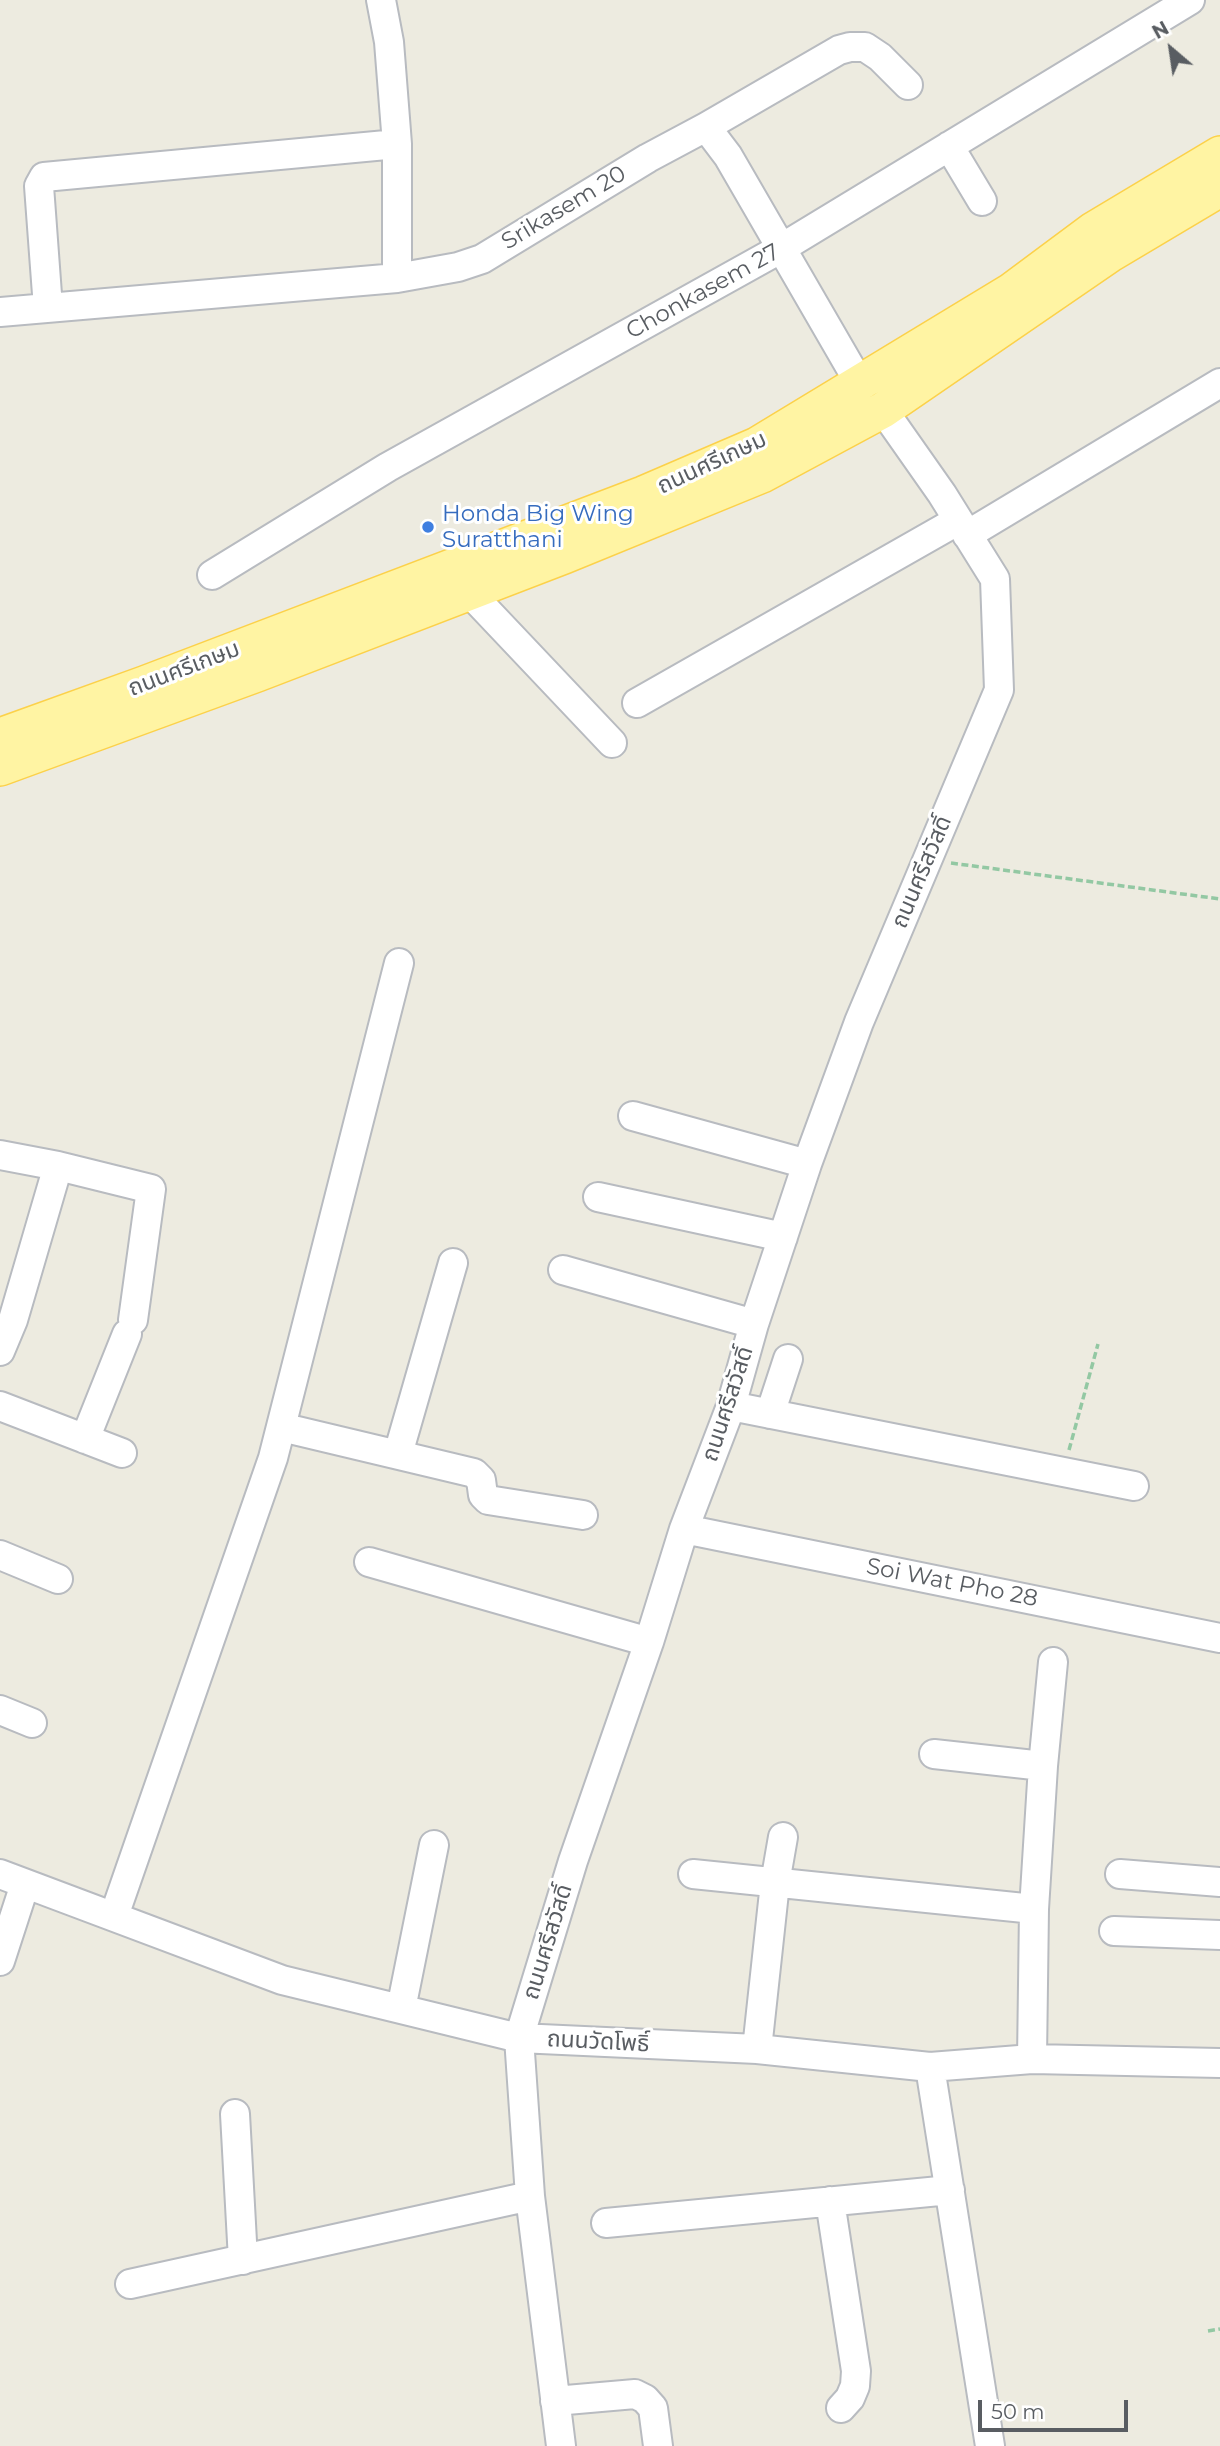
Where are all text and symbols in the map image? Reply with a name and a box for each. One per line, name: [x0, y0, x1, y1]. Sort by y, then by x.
north arrow: [1136, 14, 1206, 84]
text: N: [1148, 16, 1173, 44]
street label: Srikasem 20: [497, 160, 631, 256]
street label: Chonkasem 27: [622, 238, 784, 346]
street label: ถนนศรีเกษม: [653, 426, 771, 500]
place label: Honda Big Wing Suratthani: [442, 500, 634, 554]
marker: Honda Big Wing Suratthani: [420, 519, 436, 535]
street label: ถนนศรีเกษม: [124, 635, 244, 703]
street label: ถนนศรีสวัสดิ์: [886, 812, 958, 932]
street label: ถนนศรีสวัสดิ์: [696, 1343, 760, 1465]
street label: Soi Wat Pho 28: [864, 1553, 1040, 1613]
street label: ถนนศรีสวัสดิ์: [517, 1881, 579, 2003]
street label: ถนนวัดโพธิ์: [546, 2026, 650, 2058]
scale bar: [982, 2386, 1132, 2430]
text: 50 m: [991, 2399, 1045, 2424]

